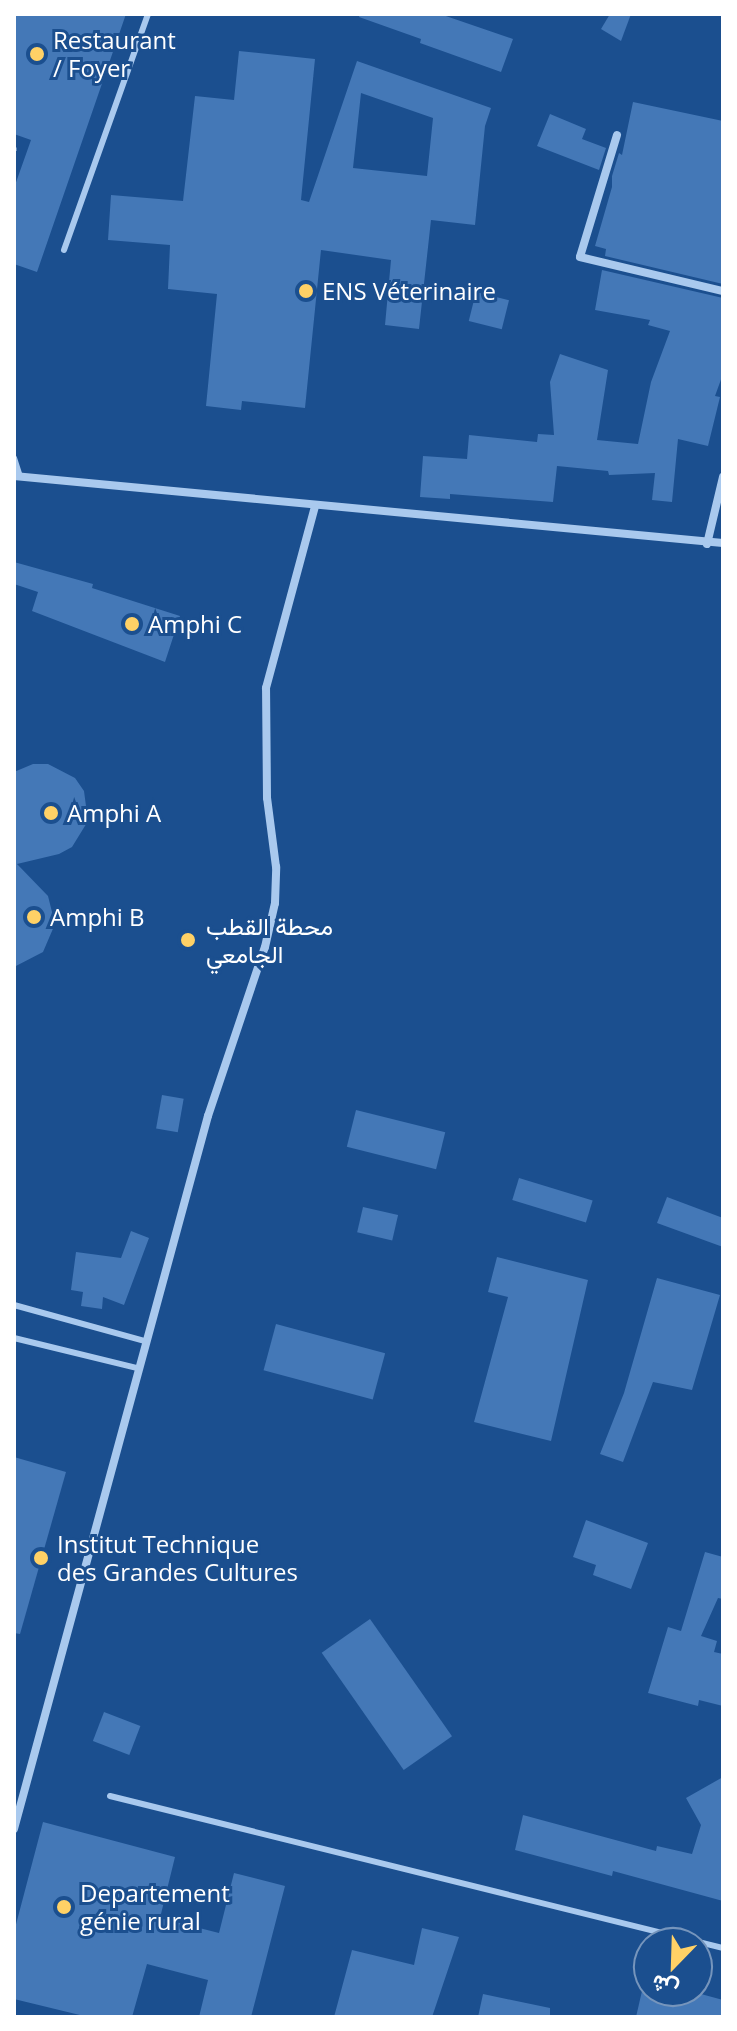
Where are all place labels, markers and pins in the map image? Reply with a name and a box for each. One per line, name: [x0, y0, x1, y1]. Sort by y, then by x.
place label: Restaurant / Foyer: [53, 26, 176, 82]
marker: Restaurant / Foyer: [28, 45, 46, 63]
place label: ENS Véterinaire: [322, 277, 496, 305]
marker: ENS Véterinaire: [297, 282, 315, 300]
place label: Amphi C: [148, 610, 242, 638]
marker: Amphi C: [123, 615, 141, 633]
place label: Amphi A: [67, 799, 161, 827]
marker: Amphi A: [42, 804, 60, 822]
place label: Amphi B: [50, 903, 145, 931]
marker: Amphi B: [25, 908, 43, 926]
place label: محطة القطب الجامعي: [206, 912, 333, 968]
marker: محطة القطب الجامعي: [177, 929, 199, 951]
place label: Institut Technique des Grandes Cultures: [57, 1530, 298, 1586]
marker: Institut Technique des Grandes Cultures: [32, 1549, 50, 1567]
place label: Departement génie rural: [80, 1879, 230, 1935]
marker: Departement génie rural: [55, 1898, 73, 1916]

